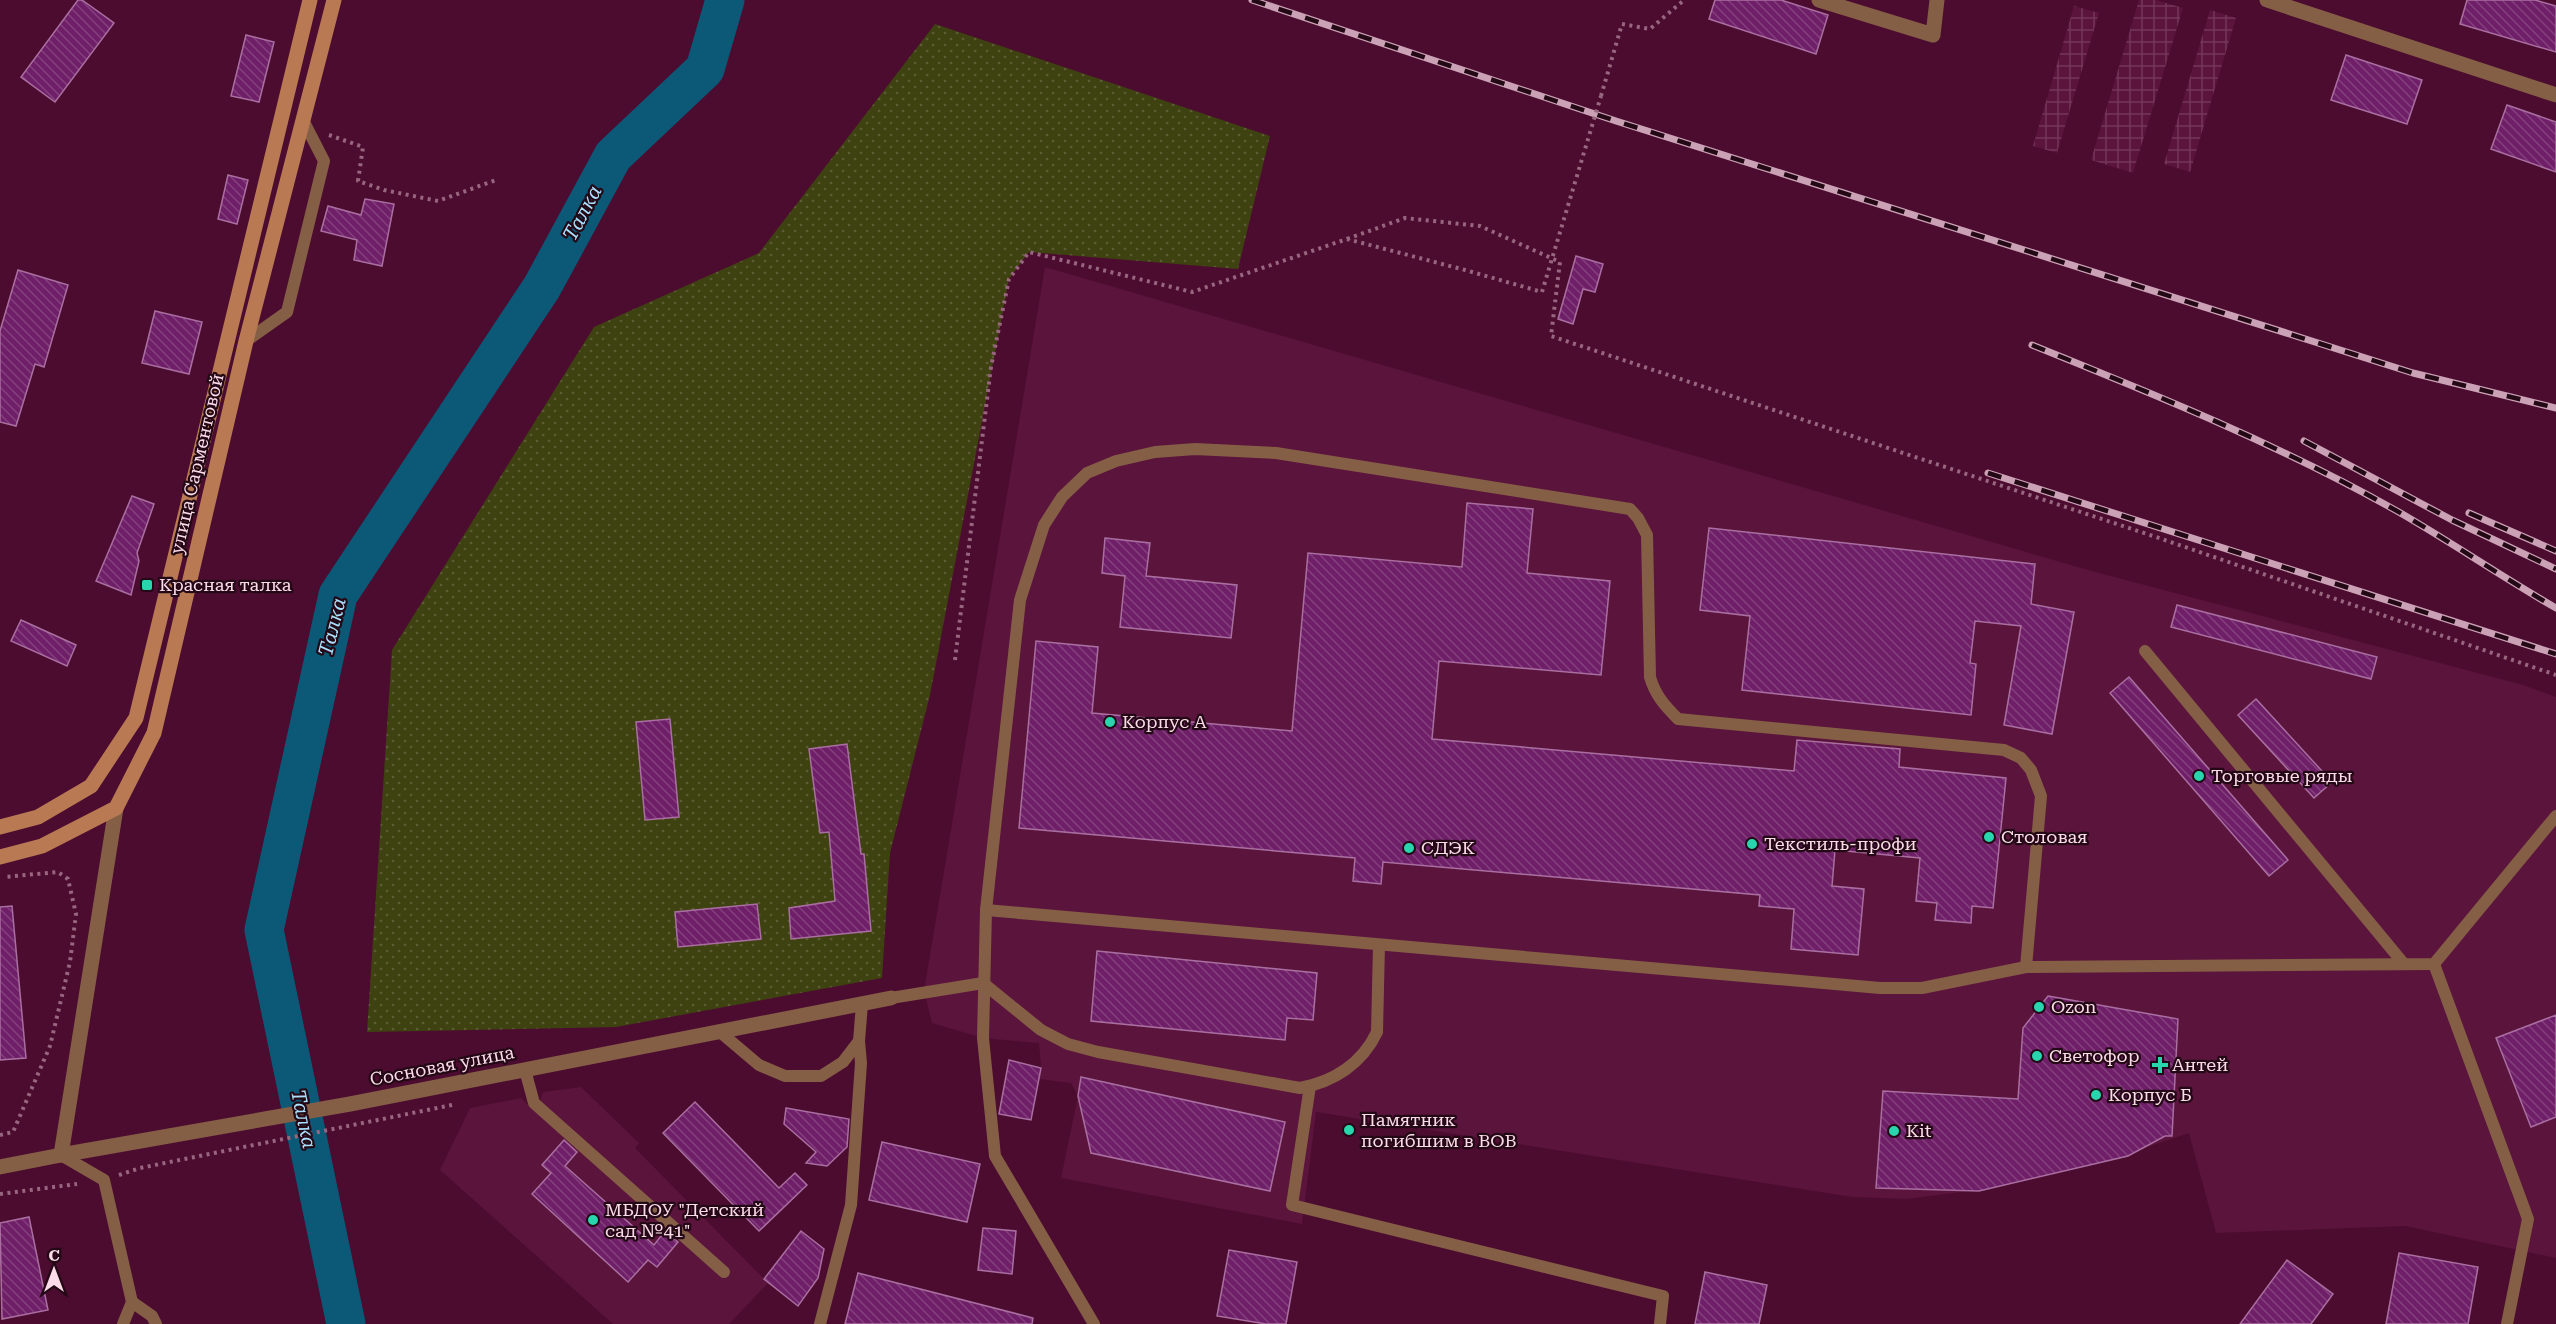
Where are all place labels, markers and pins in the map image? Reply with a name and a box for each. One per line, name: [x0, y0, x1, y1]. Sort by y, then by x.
place label: Красная талка: [159, 574, 292, 595]
marker: Красная талка: [140, 578, 154, 592]
place label: Корпус А: [1122, 711, 1207, 732]
marker: Корпус А: [1103, 715, 1117, 729]
place label: Торговые ряды: [2211, 765, 2353, 786]
marker: Торговые ряды: [2192, 769, 2206, 783]
place label: Столовая: [2001, 826, 2088, 847]
marker: Столовая: [1982, 830, 1996, 844]
place label: Текстиль-профи: [1764, 833, 1917, 854]
place label: СДЭК: [1421, 837, 1475, 858]
marker: Текстиль-профи: [1745, 837, 1759, 851]
marker: СДЭК: [1402, 841, 1416, 855]
place label: Ozon: [2051, 996, 2097, 1017]
marker: Ozon: [2032, 1000, 2046, 1014]
place label: Светофор: [2049, 1045, 2139, 1066]
marker: Светофор: [2030, 1049, 2044, 1063]
place label: Антей: [2172, 1054, 2228, 1075]
marker: Антей: [2153, 1058, 2167, 1072]
place label: Корпус Б: [2108, 1084, 2192, 1105]
marker: Корпус Б: [2089, 1088, 2103, 1102]
place label: Памятник погибшим в ВОВ: [1361, 1109, 1517, 1151]
place label: Kit: [1906, 1120, 1932, 1141]
marker: Памятник погибшим в ВОВ: [1342, 1123, 1356, 1137]
marker: Kit: [1887, 1124, 1901, 1138]
place label: МБДОУ "Детский сад №41": [605, 1199, 764, 1241]
marker: МБДОУ "Детский сад №41": [586, 1213, 600, 1227]

